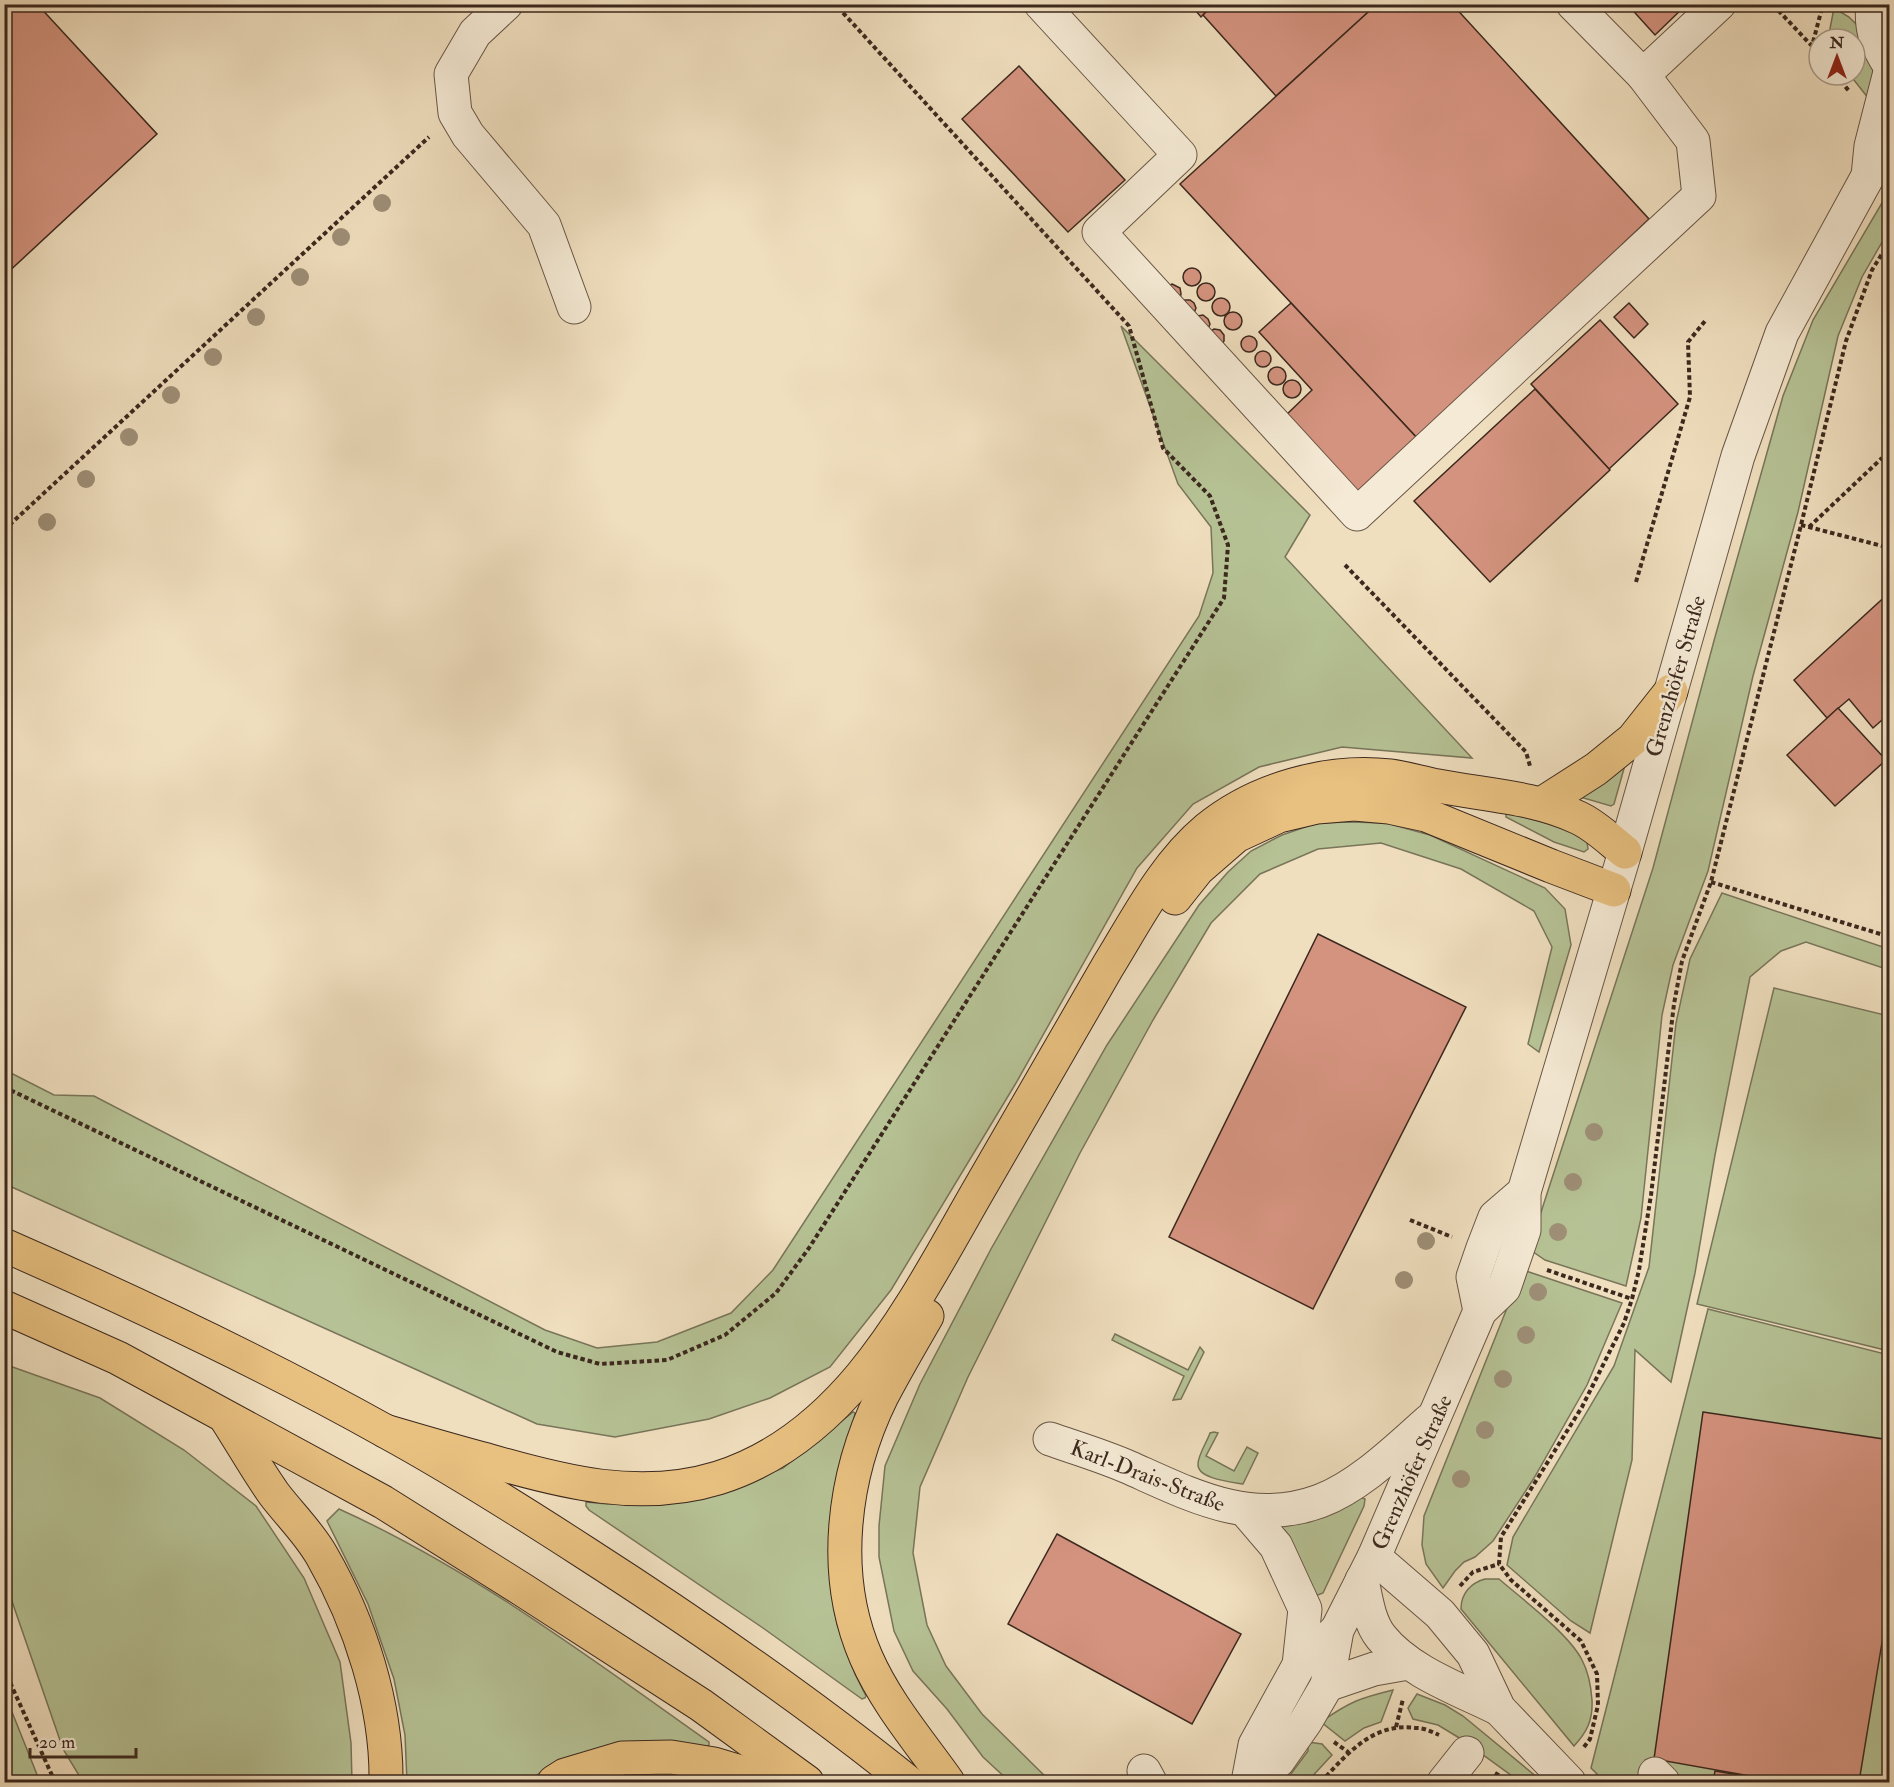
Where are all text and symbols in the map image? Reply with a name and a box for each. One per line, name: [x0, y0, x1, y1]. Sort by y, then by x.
north arrow: [1807, 27, 1867, 87]
text: N: [1829, 33, 1845, 53]
street label: Grenzhöfer Straße: [1640, 592, 1712, 760]
street label: Grenzhöfer Straße: [1365, 1391, 1459, 1554]
street label: Karl-Drais-Straße: [1067, 1434, 1229, 1518]
scale bar: [30, 1721, 136, 1759]
text: 20 m: [39, 1731, 75, 1754]

